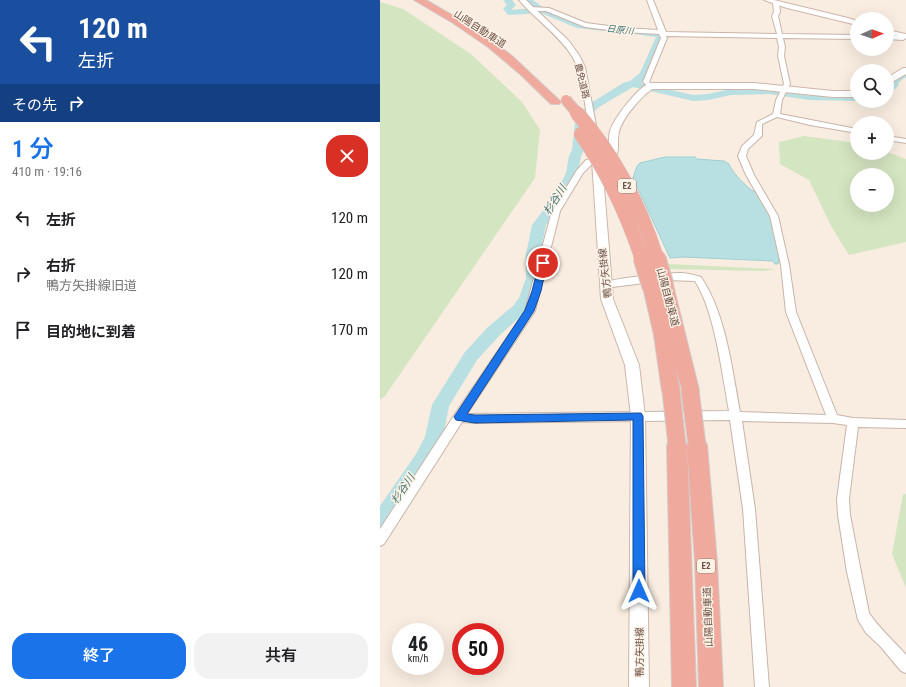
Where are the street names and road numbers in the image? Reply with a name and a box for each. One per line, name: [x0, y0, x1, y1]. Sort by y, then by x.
street label: 山陽自動車道: [452, 8, 508, 50]
street label: 農免道路: [573, 62, 591, 100]
road number: E2: [618, 179, 636, 193]
street label: 鴨方矢掛線: [596, 248, 614, 298]
street label: 山陽自動車道: [655, 267, 681, 327]
road number: E2: [697, 559, 715, 573]
street label: 山陽自動車道: [701, 587, 715, 647]
street label: 鴨方矢掛線: [634, 627, 645, 677]

